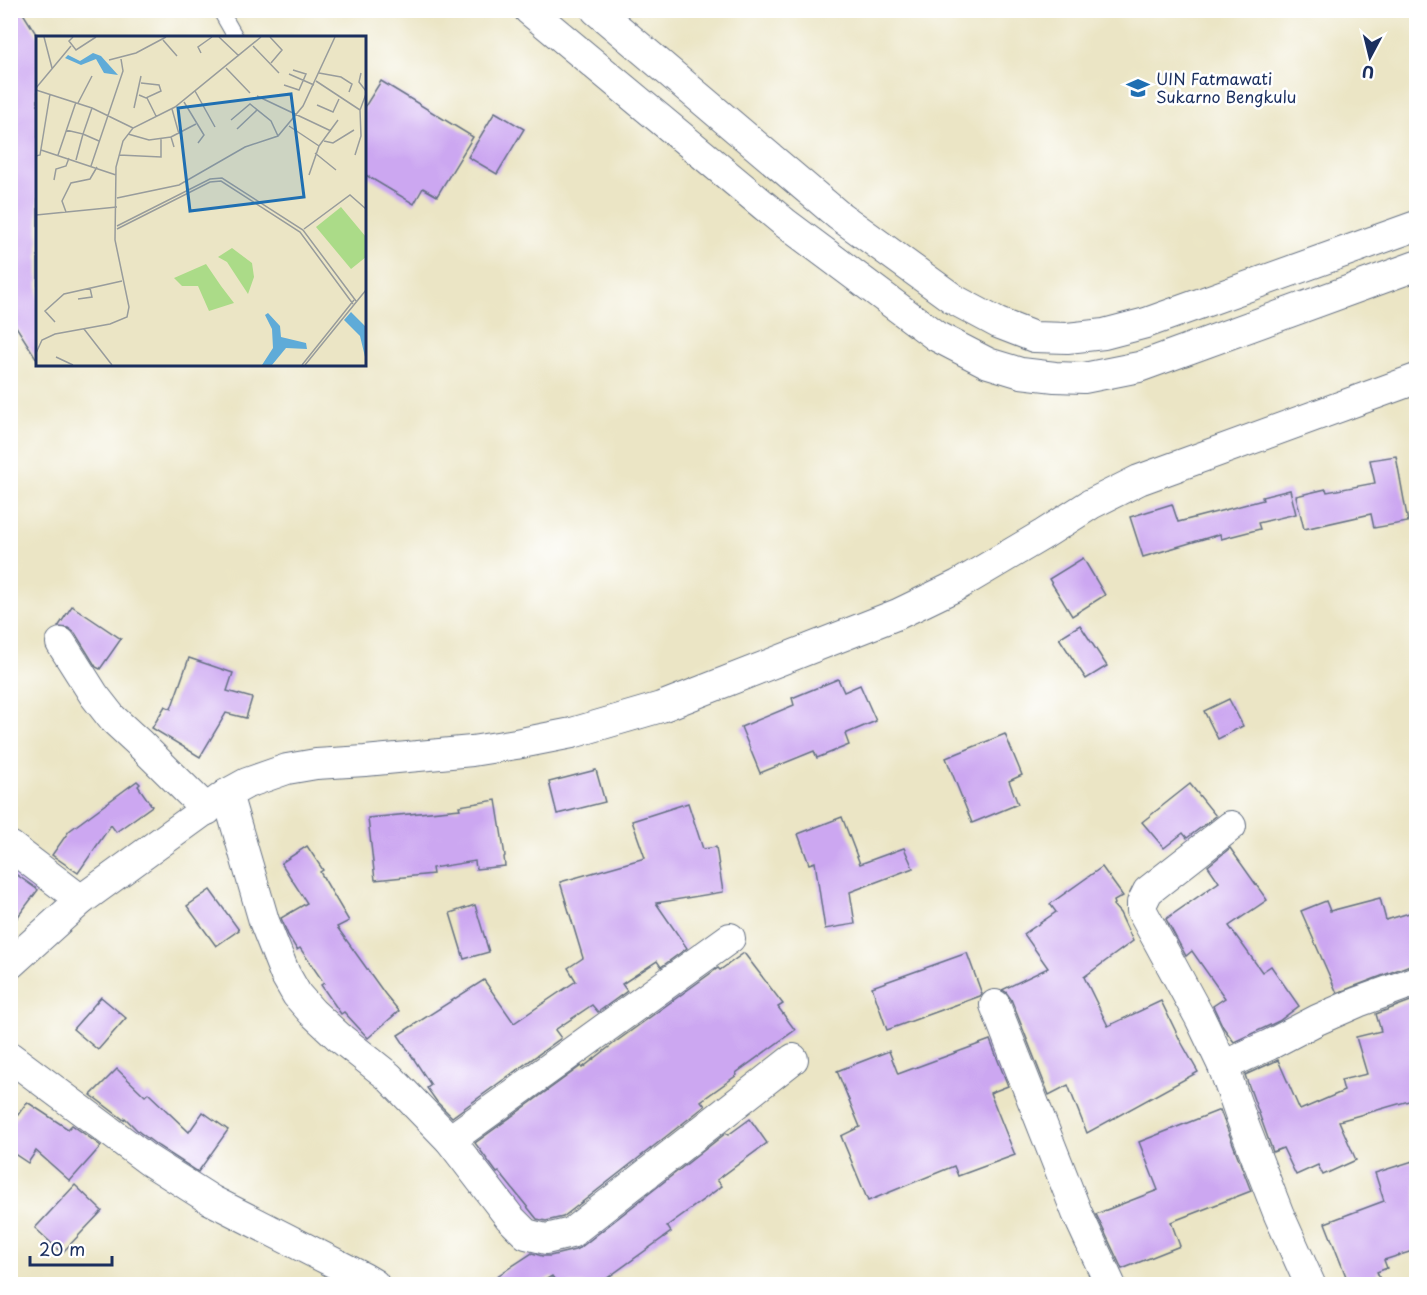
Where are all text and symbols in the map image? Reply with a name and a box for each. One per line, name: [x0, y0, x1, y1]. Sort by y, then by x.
north arrow: [1340, 27, 1400, 87]
inset map: [36, 36, 366, 366]
text: U: [1361, 60, 1376, 86]
place label: UIN Fatmawati Sukarno Bengkulu: [1156, 66, 1296, 108]
school or university icon: UIN Fatmawati Sukarno Bengkulu: [1125, 75, 1151, 101]
scale bar: [30, 1229, 112, 1267]
text: 20 m: [39, 1235, 85, 1262]

